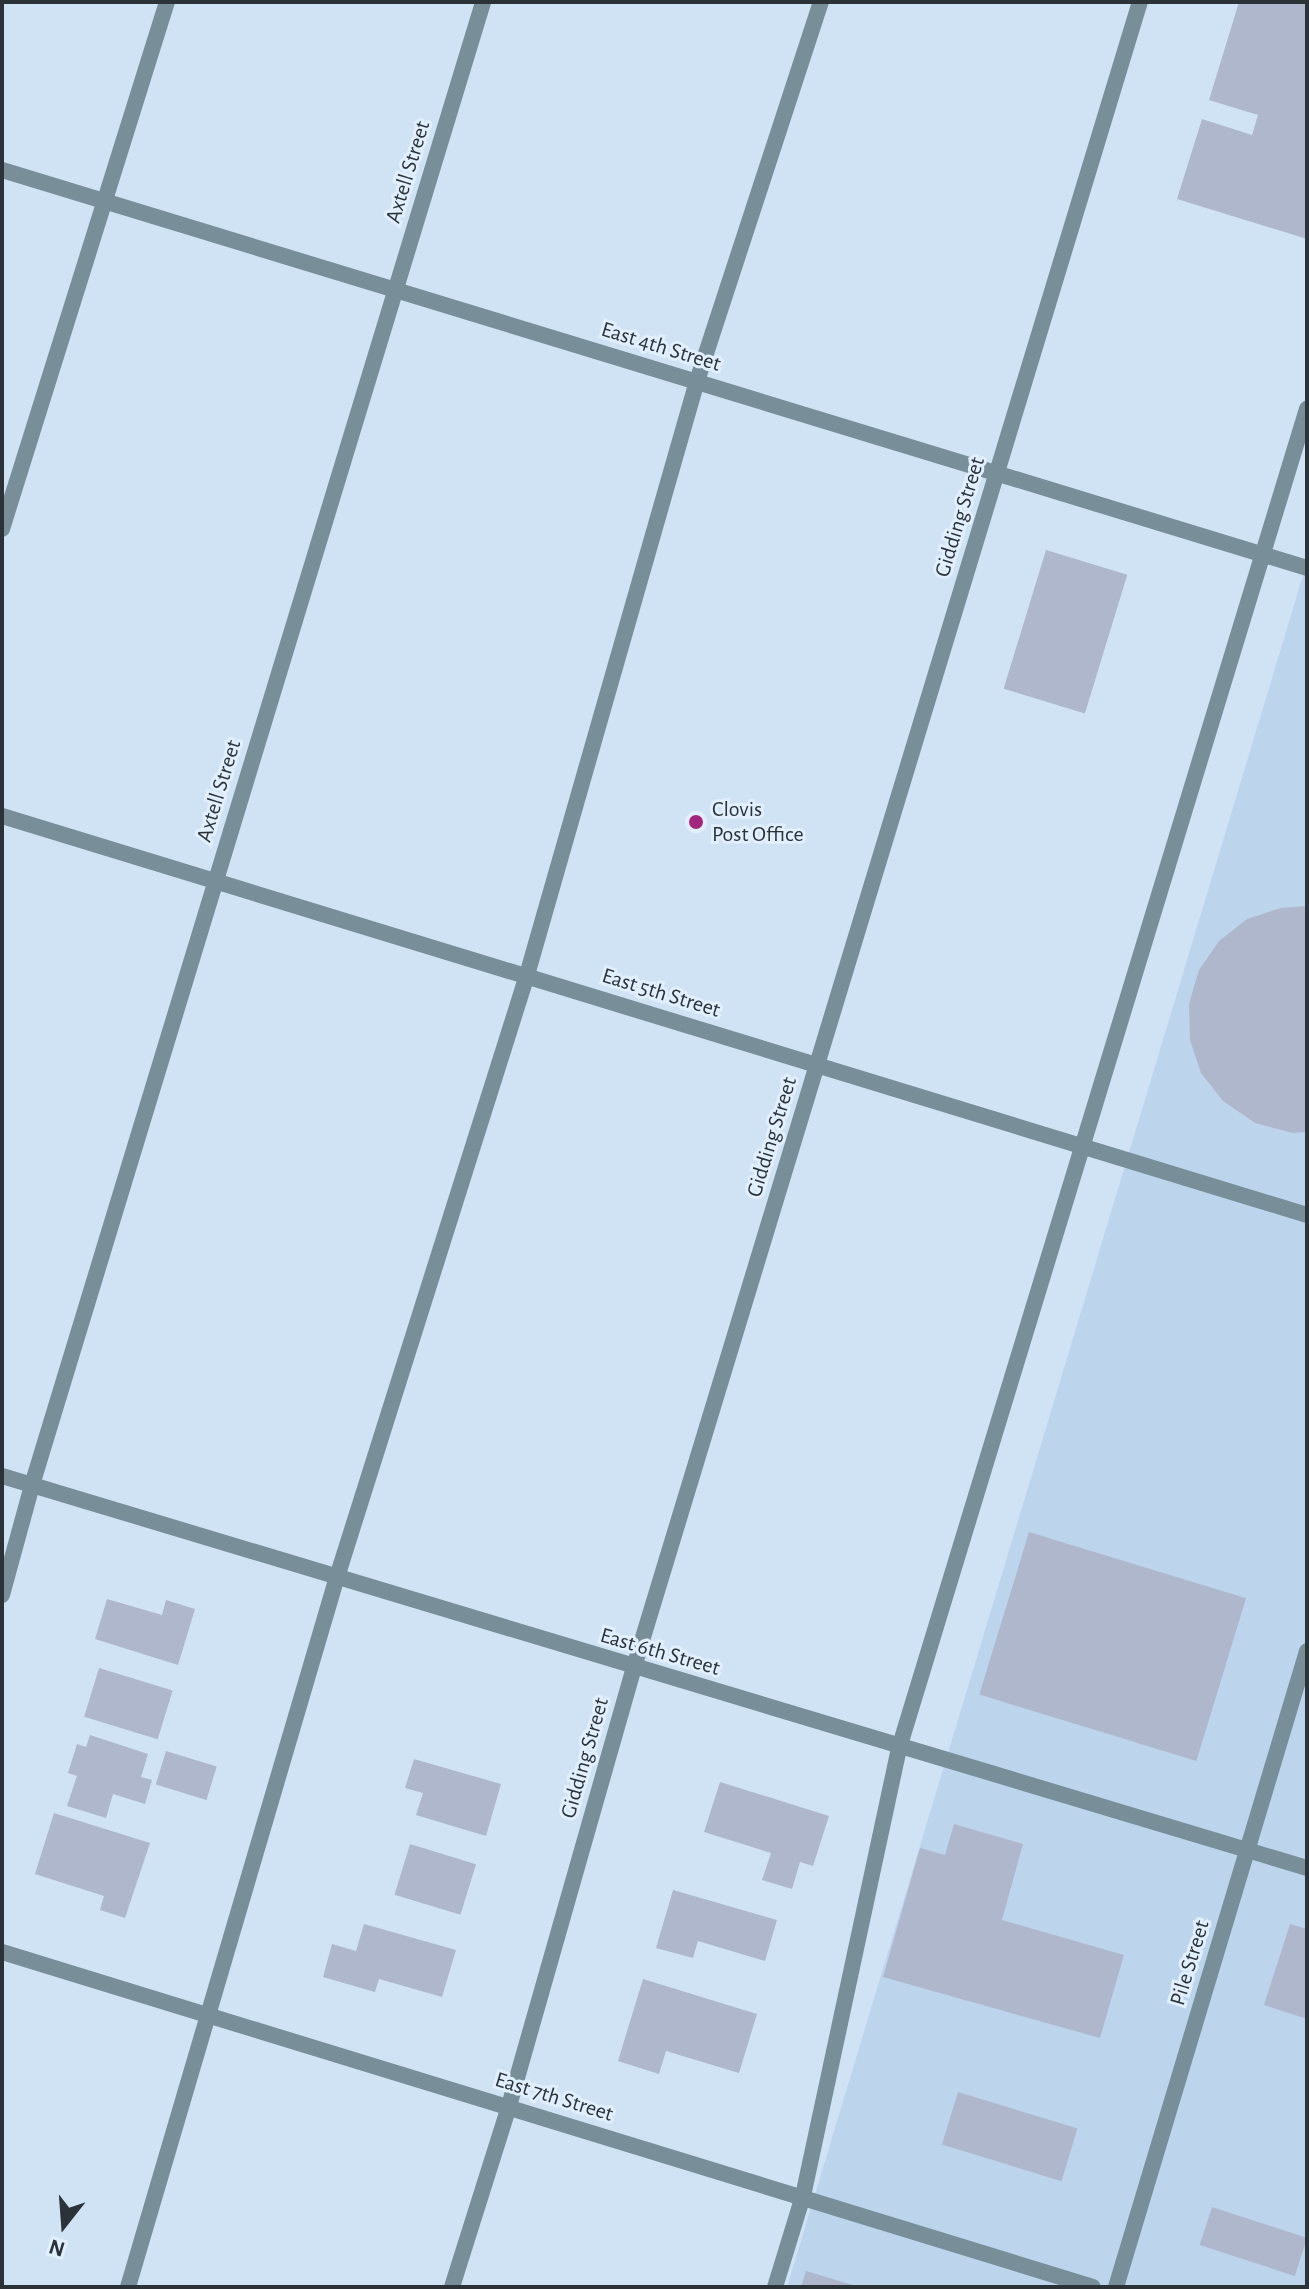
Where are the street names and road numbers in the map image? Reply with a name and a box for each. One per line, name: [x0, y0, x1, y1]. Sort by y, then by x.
street label: Axtell Street: [380, 118, 436, 226]
street label: East 4th Street: [598, 316, 724, 378]
street label: Gidding Street: [929, 454, 991, 580]
street label: Axtell Street: [191, 737, 247, 845]
street label: East 5th Street: [599, 963, 723, 1023]
street label: Gidding Street: [741, 1074, 803, 1200]
street label: East 6th Street: [597, 1622, 723, 1682]
street label: Gidding Street: [555, 1695, 615, 1821]
street label: Pile Street: [1165, 1917, 1215, 2009]
street label: East 7th Street: [492, 2067, 616, 2127]

